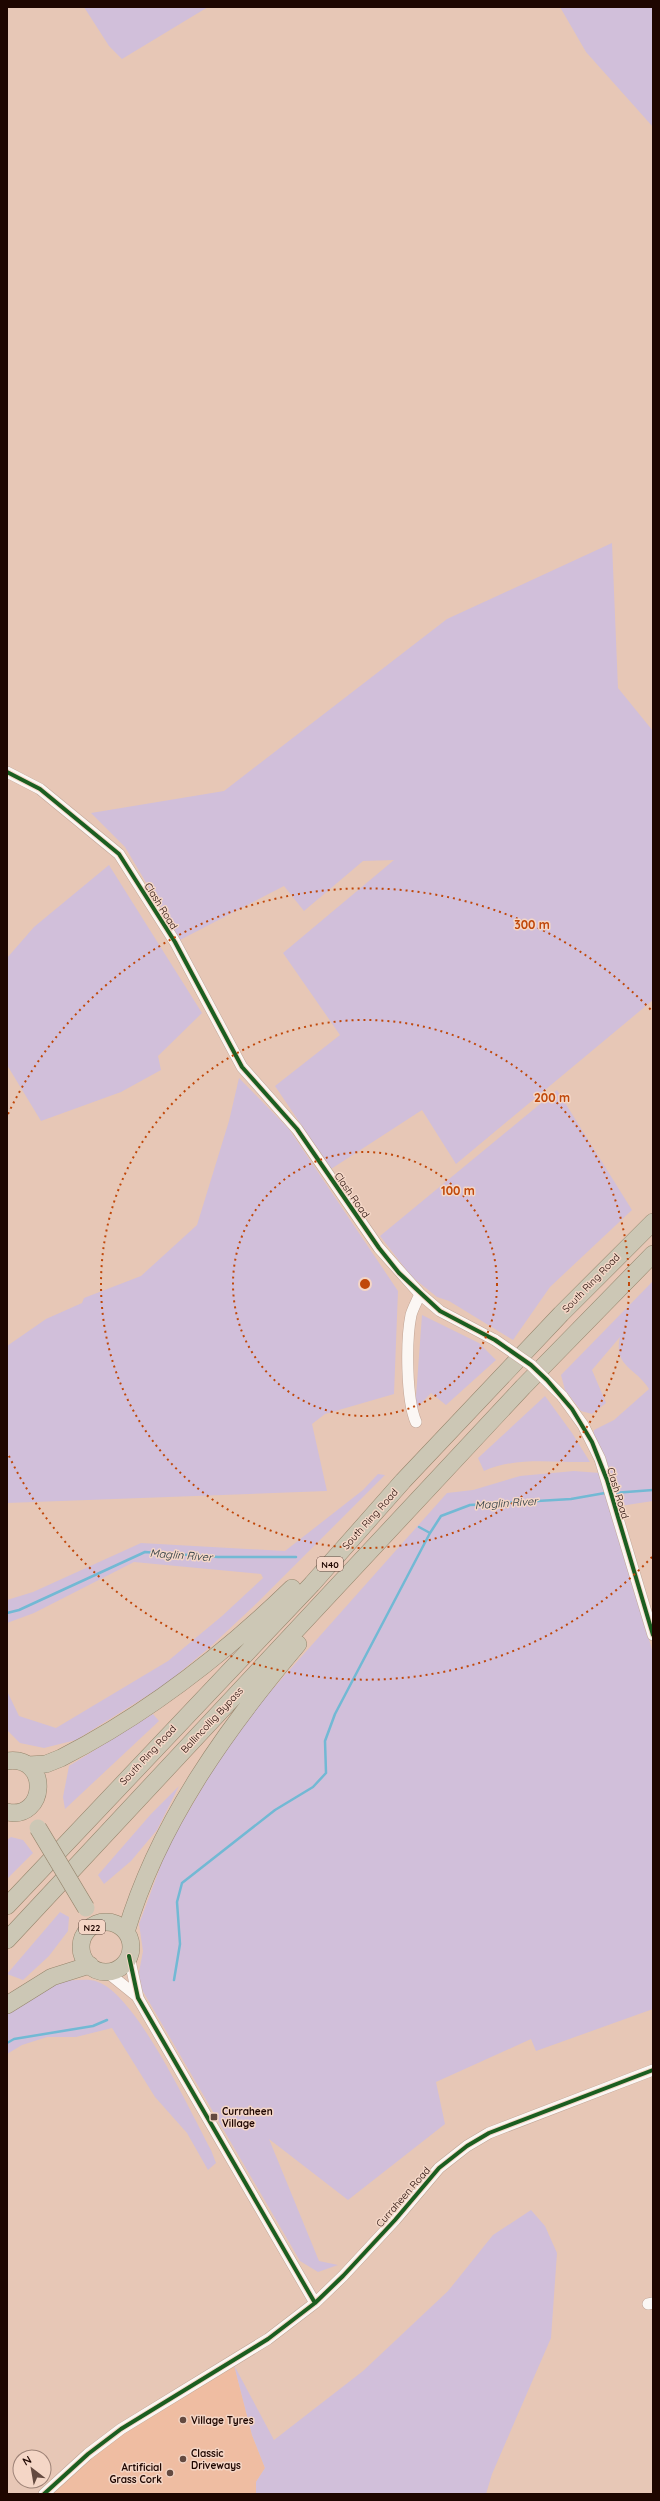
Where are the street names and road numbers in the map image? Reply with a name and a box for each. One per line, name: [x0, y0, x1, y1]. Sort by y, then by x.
street label: Clash Road: [141, 880, 181, 932]
street label: Clash Road: [332, 1170, 372, 1220]
street label: South Ring Road: [559, 1251, 623, 1315]
street label: Clash Road: [604, 1466, 632, 1520]
street label: South Ring Road: [339, 1486, 401, 1552]
road number: N40: [317, 1557, 343, 1571]
street label: Ballincollig Bypass: [178, 1684, 246, 1756]
street label: South Ring Road: [117, 1722, 179, 1788]
road number: N22: [79, 1920, 105, 1934]
street label: Curraheen Road: [373, 2164, 433, 2230]

